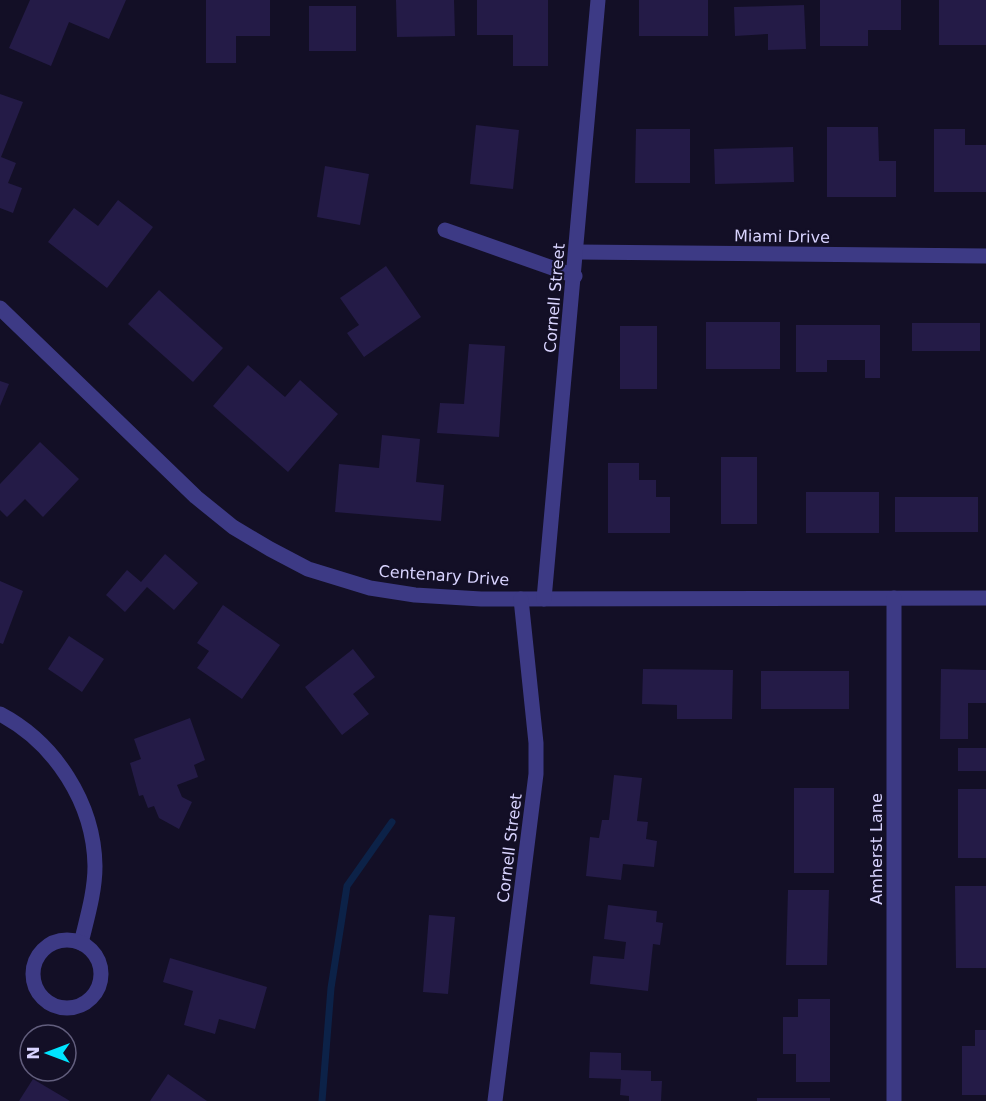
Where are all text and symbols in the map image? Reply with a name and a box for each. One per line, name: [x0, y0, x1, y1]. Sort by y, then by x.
street label: Miami Drive: [734, 226, 830, 247]
street label: Cornell Street: [540, 243, 569, 354]
street label: Centenary Drive: [378, 561, 510, 590]
street label: Cornell Street: [493, 792, 526, 904]
street label: Amherst Lane: [867, 793, 886, 905]
north arrow: [18, 1023, 78, 1083]
text: N: [24, 1046, 43, 1060]

